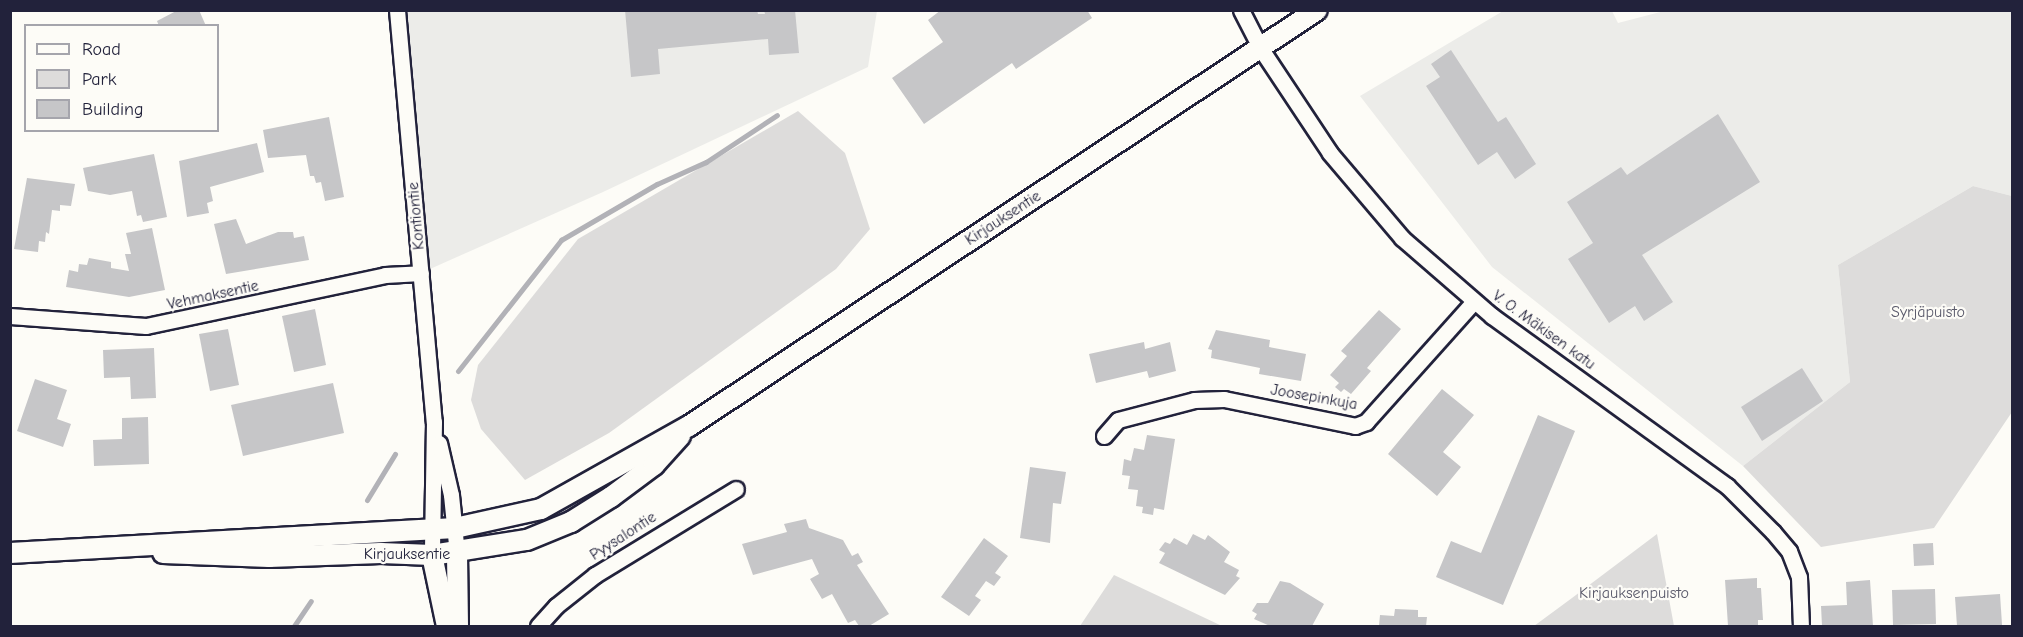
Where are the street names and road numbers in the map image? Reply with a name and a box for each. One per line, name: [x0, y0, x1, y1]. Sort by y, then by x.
street label: Kontiontie: [403, 181, 429, 251]
street label: Kirjauksentie: [961, 186, 1045, 250]
street label: Vehmaksentie: [165, 276, 261, 314]
street label: V. O. Mäkisen katu: [1489, 286, 1599, 374]
street label: Joosepinkuja: [1269, 380, 1359, 414]
street label: Pyysalontie: [586, 507, 660, 565]
street label: Kirjauksentie: [364, 544, 450, 564]

